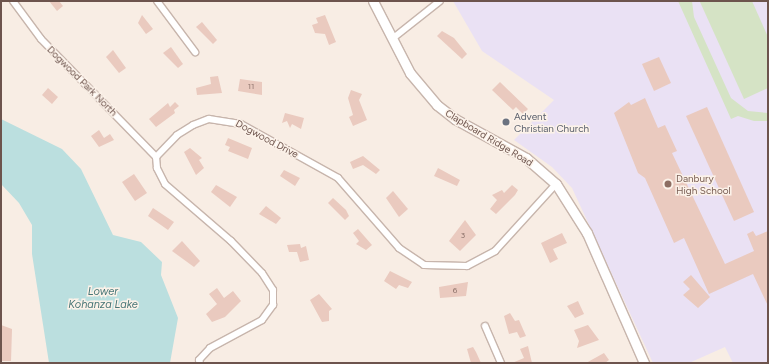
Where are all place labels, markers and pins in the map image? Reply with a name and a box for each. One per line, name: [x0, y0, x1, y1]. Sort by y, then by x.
place label: Advent Christian Church: [514, 110, 589, 134]
marker: Advent Christian Church: [501, 117, 511, 127]
place label: Danbury High School: [676, 172, 731, 196]
marker: Danbury High School: [663, 179, 673, 189]

